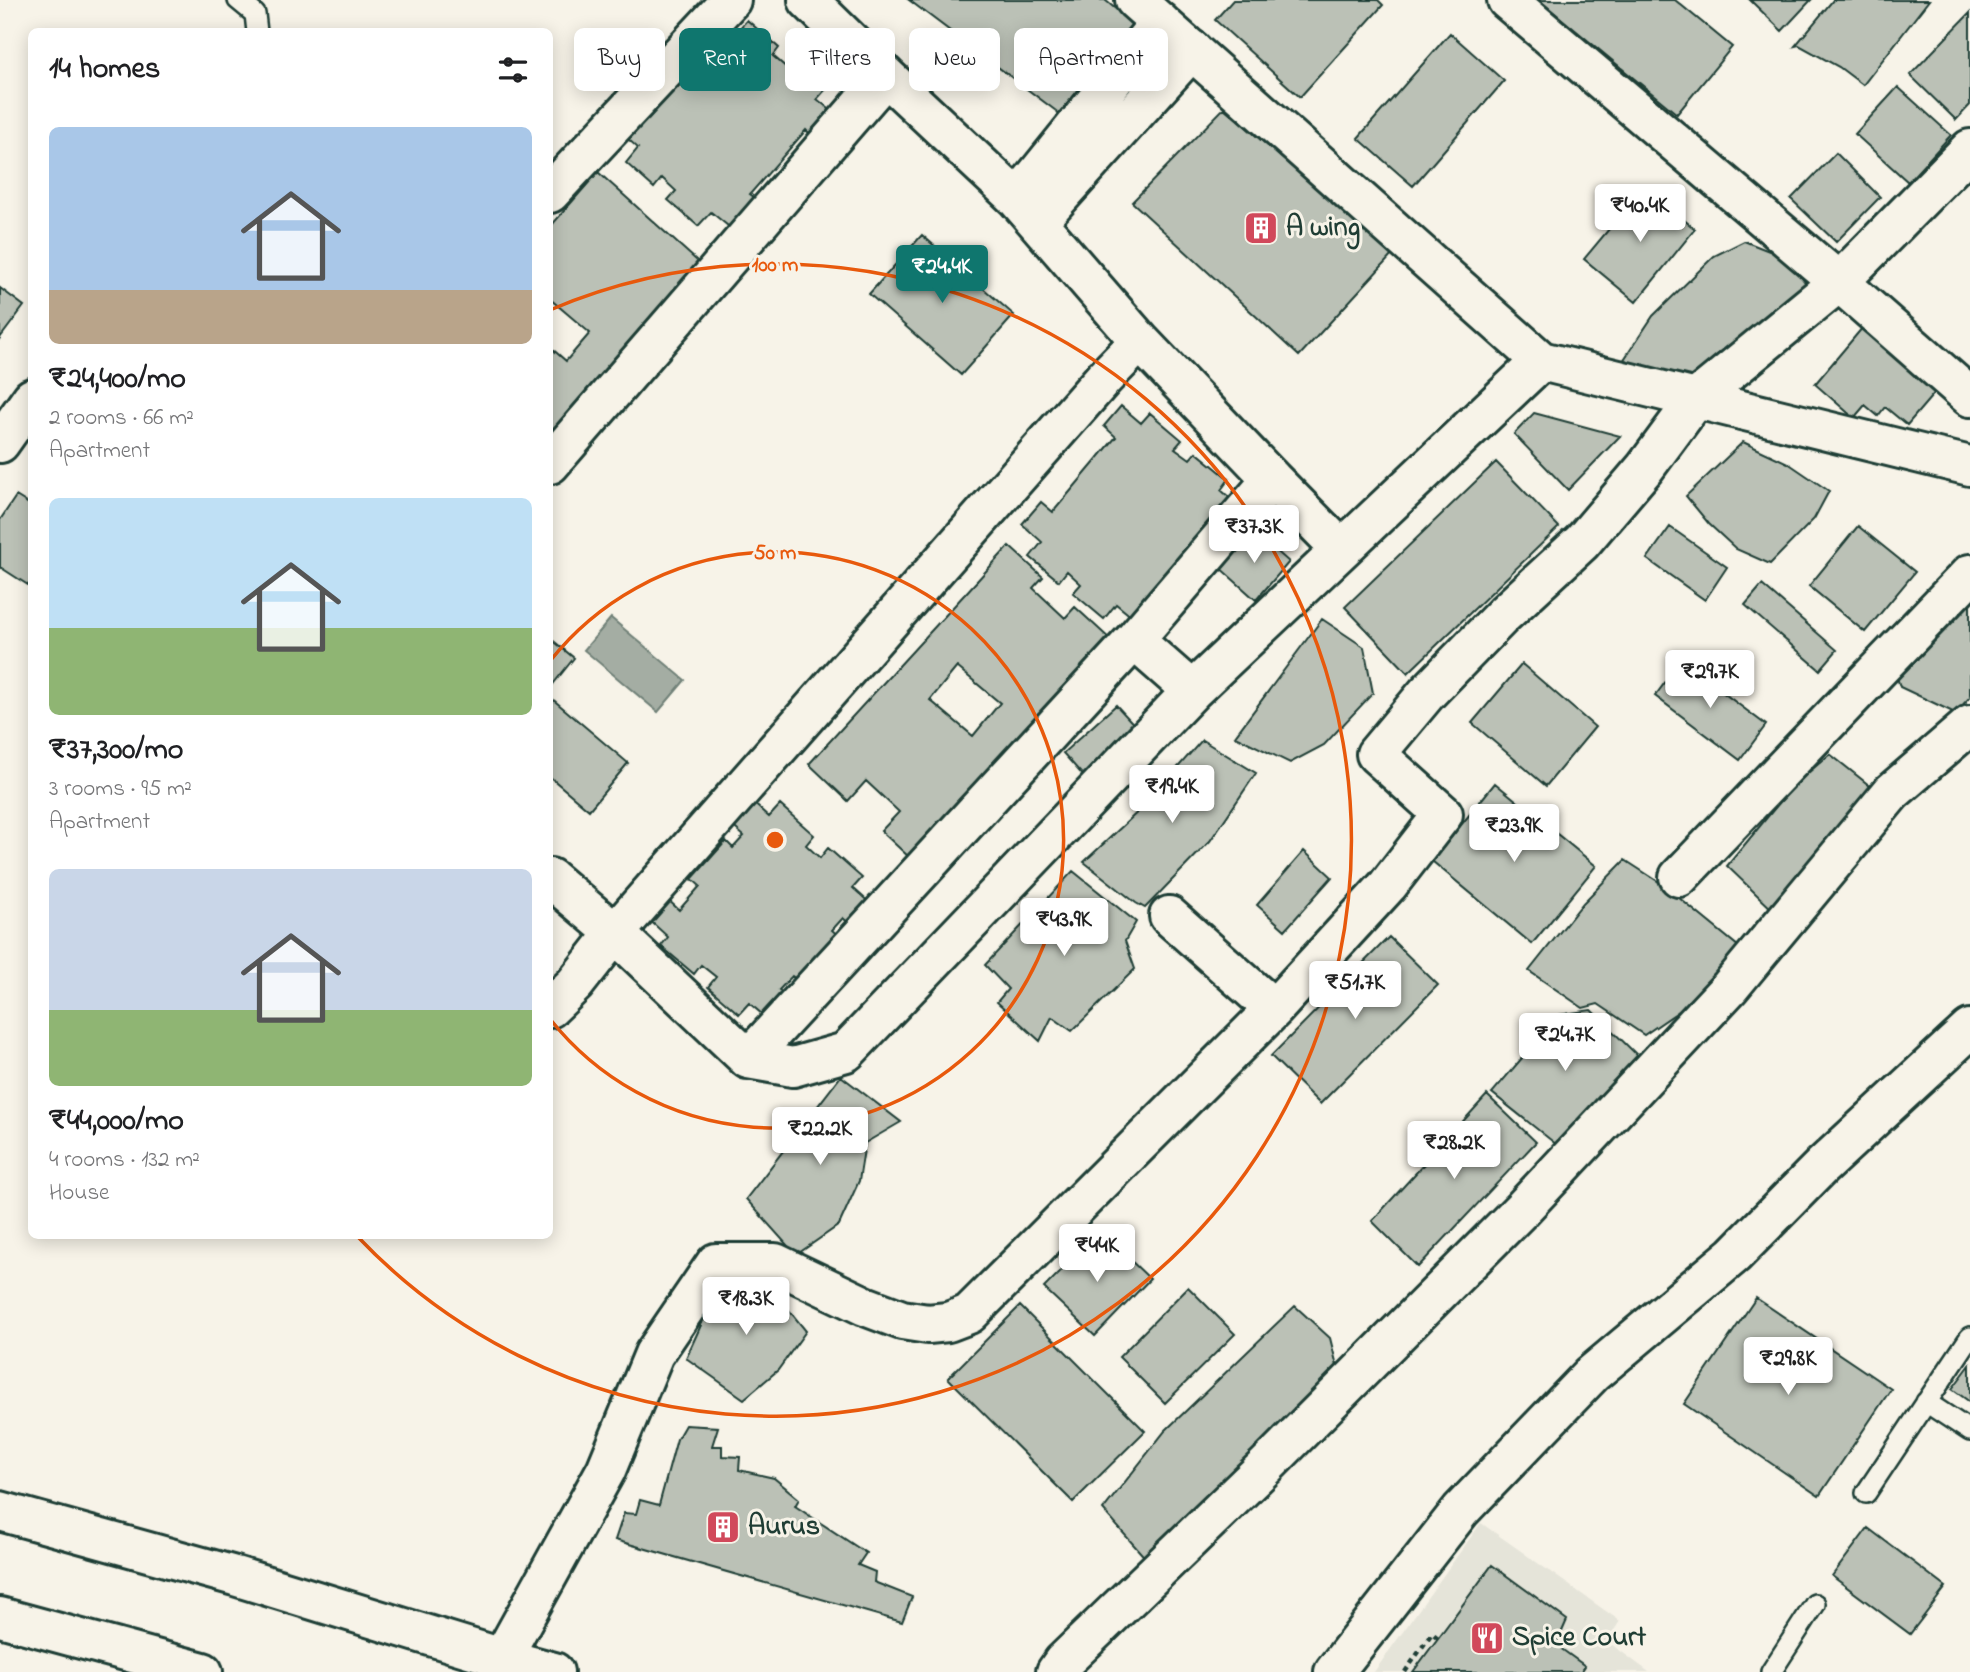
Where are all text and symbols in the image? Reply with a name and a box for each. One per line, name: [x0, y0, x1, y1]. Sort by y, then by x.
chip: Buy: [574, 28, 665, 91]
chip: Rent: [679, 28, 771, 91]
chip: Filters: [785, 28, 895, 91]
chip: New: [909, 28, 1000, 91]
chip: Apartment: [1014, 28, 1168, 91]
text: 14 homes: [49, 48, 160, 92]
icon: filters: [494, 51, 532, 89]
icon: home: [228, 173, 354, 299]
pin: ₹40.4K: [1583, 184, 1697, 244]
text: ₹40.4K: [1611, 190, 1669, 223]
place label: A wing: [1286, 208, 1360, 250]
building icon: A wing: [1242, 209, 1280, 247]
pin: ₹24.4K: [885, 246, 999, 305]
text: 100 m: [752, 251, 798, 281]
text: ₹24.4K: [912, 251, 972, 284]
text: ₹24,400/mo: [49, 358, 186, 402]
text: 2 rooms · 66 m²: [49, 402, 194, 435]
text: Apartment: [49, 435, 150, 468]
pin: ₹37.3K: [1197, 505, 1311, 565]
text: ₹37.3K: [1225, 511, 1283, 544]
text: 50 m: [754, 539, 796, 569]
icon: home: [228, 544, 354, 670]
pin: ₹29.7K: [1653, 650, 1767, 710]
text: ₹29.7K: [1681, 656, 1739, 689]
text: ₹37,300/mo: [49, 729, 183, 773]
pin: ₹19.4K: [1115, 766, 1229, 825]
text: ₹19.4K: [1145, 771, 1199, 804]
text: 3 rooms · 95 m²: [49, 773, 192, 806]
pin: ₹23.9K: [1457, 804, 1571, 864]
text: Apartment: [49, 806, 150, 839]
text: ₹23.9K: [1485, 810, 1543, 843]
centre of rings: [763, 828, 787, 852]
pin: ₹43.9K: [1007, 898, 1121, 958]
text: ₹43.9K: [1036, 904, 1092, 937]
icon: home: [228, 915, 354, 1041]
pin: ₹51.7K: [1298, 962, 1412, 1021]
text: ₹51.7K: [1325, 967, 1385, 1000]
pin: ₹24.7K: [1508, 1014, 1622, 1073]
text: ₹24.7K: [1535, 1019, 1595, 1052]
text: ₹44,000/mo: [49, 1100, 184, 1144]
pin: ₹22.2K: [763, 1108, 877, 1167]
text: ₹22.2K: [788, 1113, 852, 1146]
pin: ₹28.2K: [1397, 1122, 1511, 1181]
text: ₹28.2K: [1423, 1127, 1485, 1160]
text: 4 rooms · 132 m²: [49, 1144, 200, 1177]
text: House: [49, 1177, 109, 1210]
pin: ₹44K: [1056, 1224, 1138, 1284]
text: ₹44K: [1075, 1230, 1119, 1263]
pin: ₹18.3K: [689, 1278, 803, 1337]
text: ₹18.3K: [718, 1283, 774, 1316]
pin: ₹29.8K: [1731, 1338, 1845, 1397]
text: ₹29.8K: [1760, 1343, 1816, 1376]
place label: Aurus: [748, 1507, 820, 1548]
building icon: Aurus: [704, 1508, 742, 1546]
place label: Spice Court: [1512, 1618, 1647, 1659]
restaurant icon: Spice Court: [1468, 1619, 1506, 1657]

